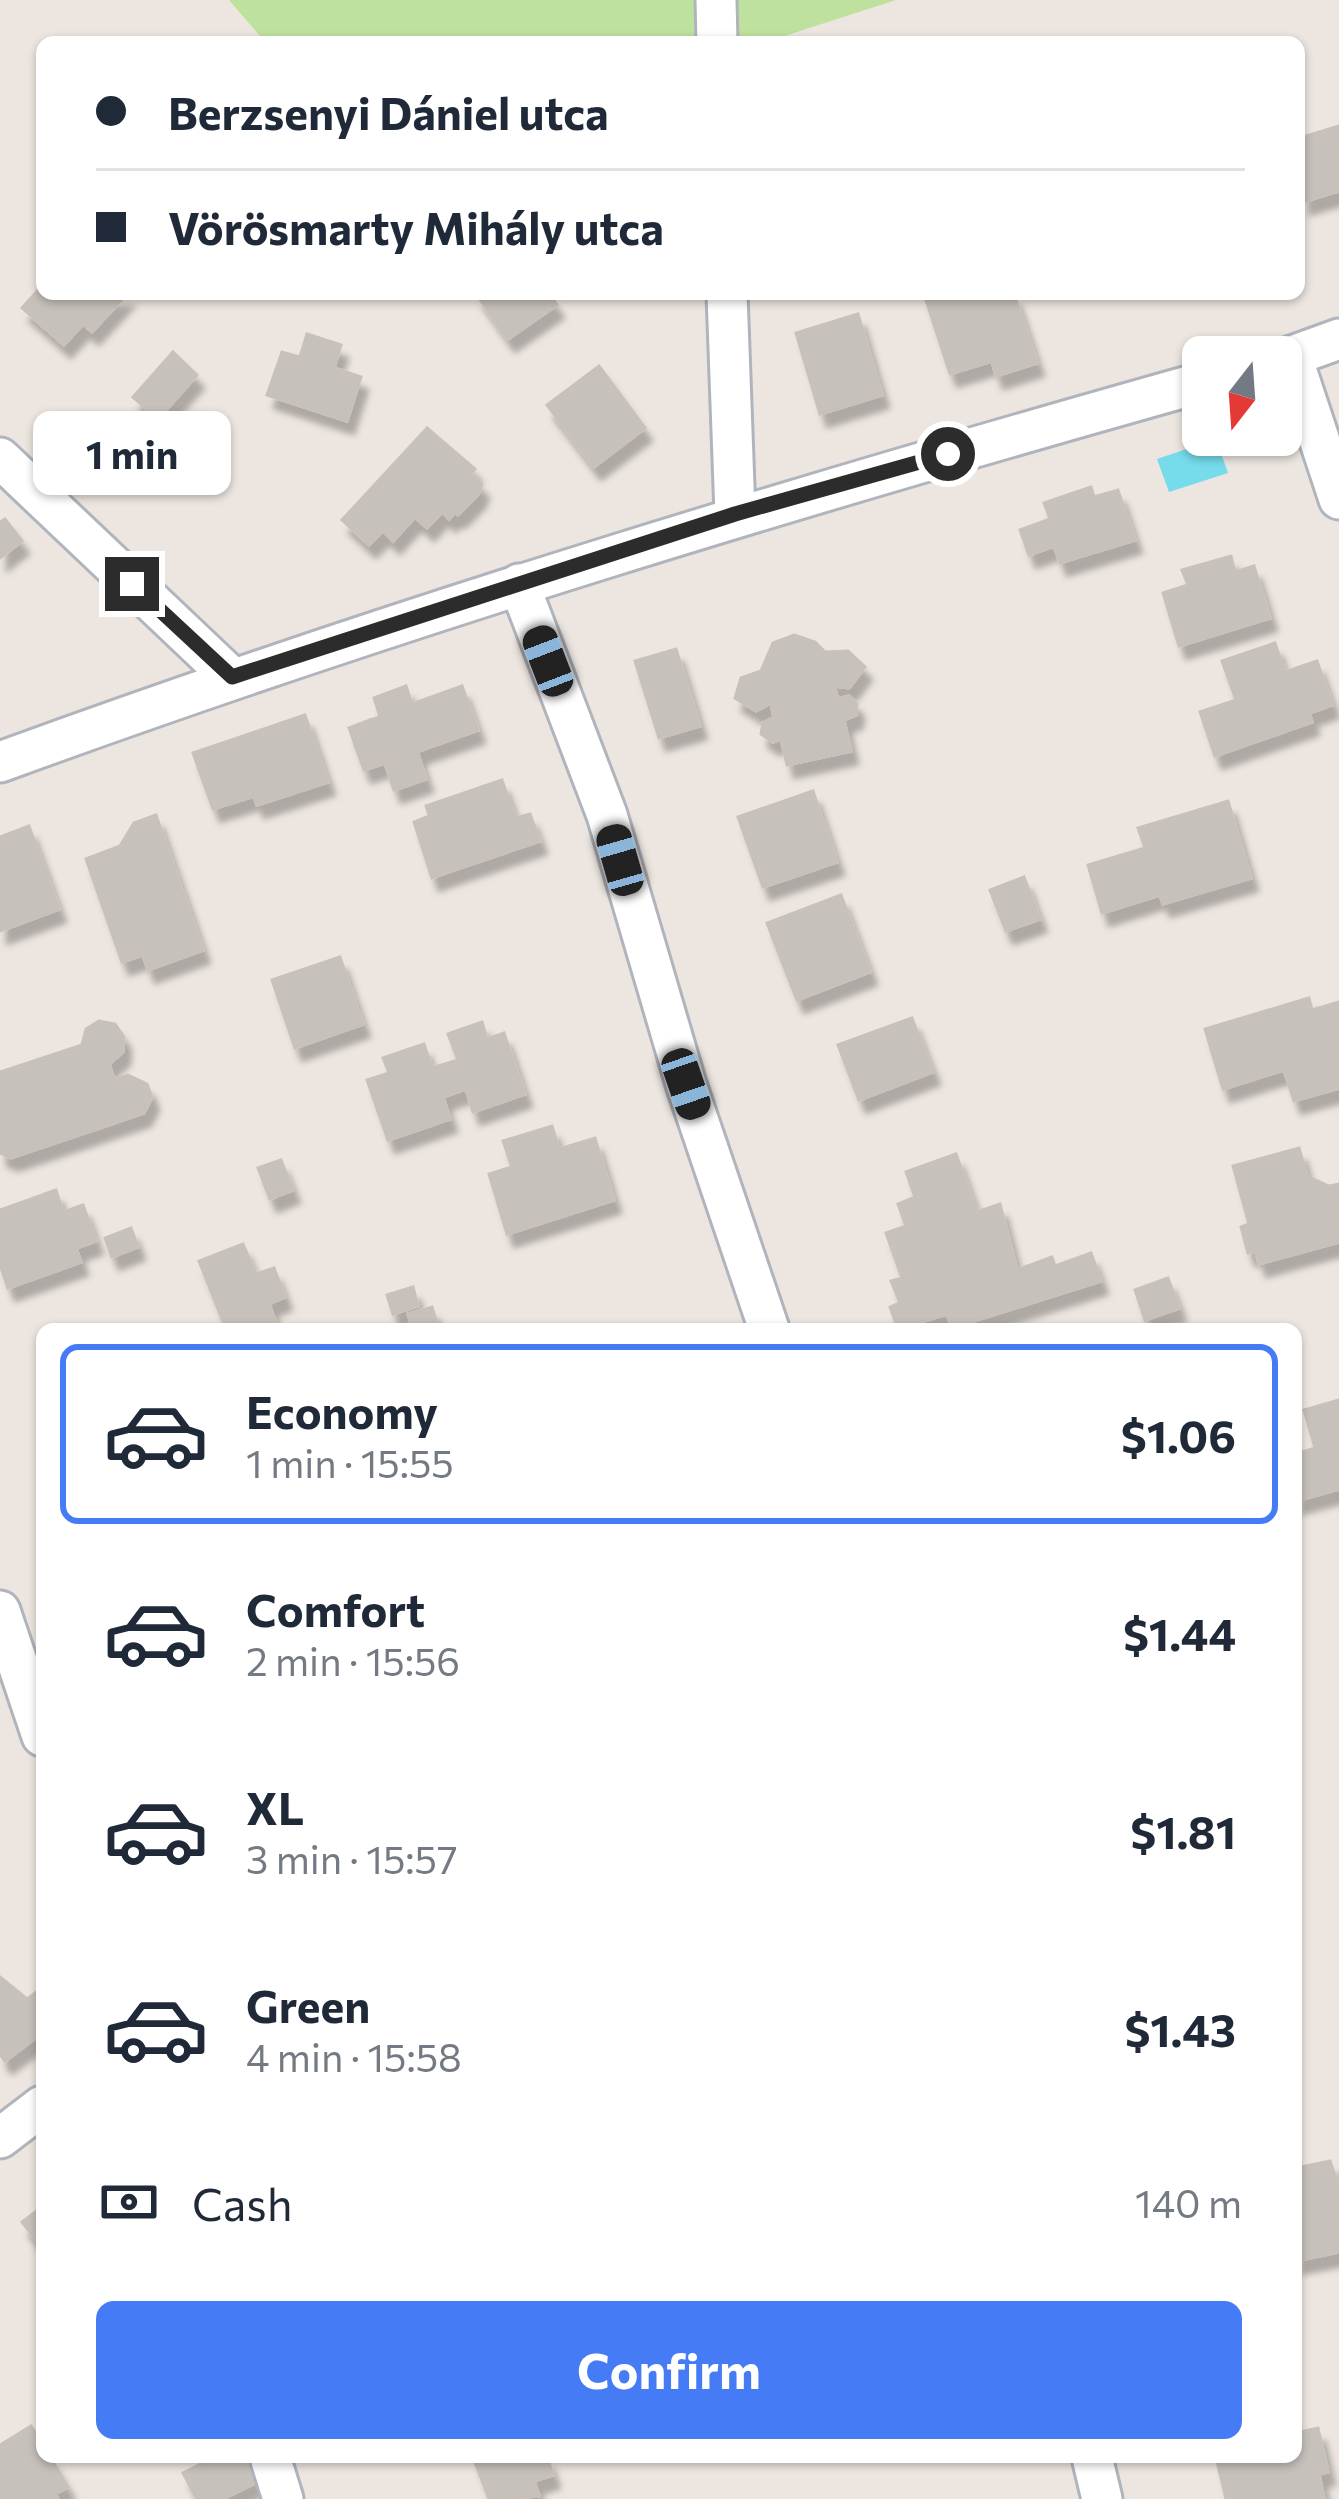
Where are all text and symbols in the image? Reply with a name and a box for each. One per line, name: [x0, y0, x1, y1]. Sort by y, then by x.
text: Berzsenyi Dániel utca: [168, 84, 609, 139]
text: Vörösmarty Mihály utca: [168, 199, 664, 254]
north arrow: [1182, 336, 1302, 456]
map controls: [1182, 336, 1302, 456]
callout: 1 min: [33, 410, 231, 494]
route start: [921, 427, 975, 481]
text: 1 min: [86, 429, 178, 477]
route end: [105, 557, 159, 611]
car: [518, 621, 578, 701]
car: [593, 820, 647, 900]
car: [657, 1044, 715, 1124]
icon: car: [102, 1380, 210, 1488]
text: Economy: [246, 1383, 438, 1438]
text: $1.06: [1121, 1407, 1236, 1462]
text: 1 min · 15:55: [246, 1438, 454, 1486]
icon: car: [102, 1578, 210, 1686]
text: Comfort: [246, 1581, 425, 1636]
text: $1.44: [1123, 1605, 1236, 1660]
text: 2 min · 15:56: [246, 1636, 460, 1684]
icon: car: [102, 1776, 210, 1884]
text: XL: [246, 1779, 304, 1834]
text: $1.81: [1130, 1803, 1236, 1858]
text: 3 min · 15:57: [246, 1834, 458, 1882]
icon: car: [102, 1974, 210, 2082]
text: Green: [246, 1977, 370, 2032]
text: $1.43: [1124, 2001, 1236, 2056]
text: 4 min · 15:58: [246, 2032, 462, 2080]
icon: cash: [96, 2169, 162, 2235]
text: Cash: [192, 2175, 293, 2230]
text: 140 m: [1135, 2178, 1242, 2226]
button: Confirm: [96, 2301, 1242, 2439]

